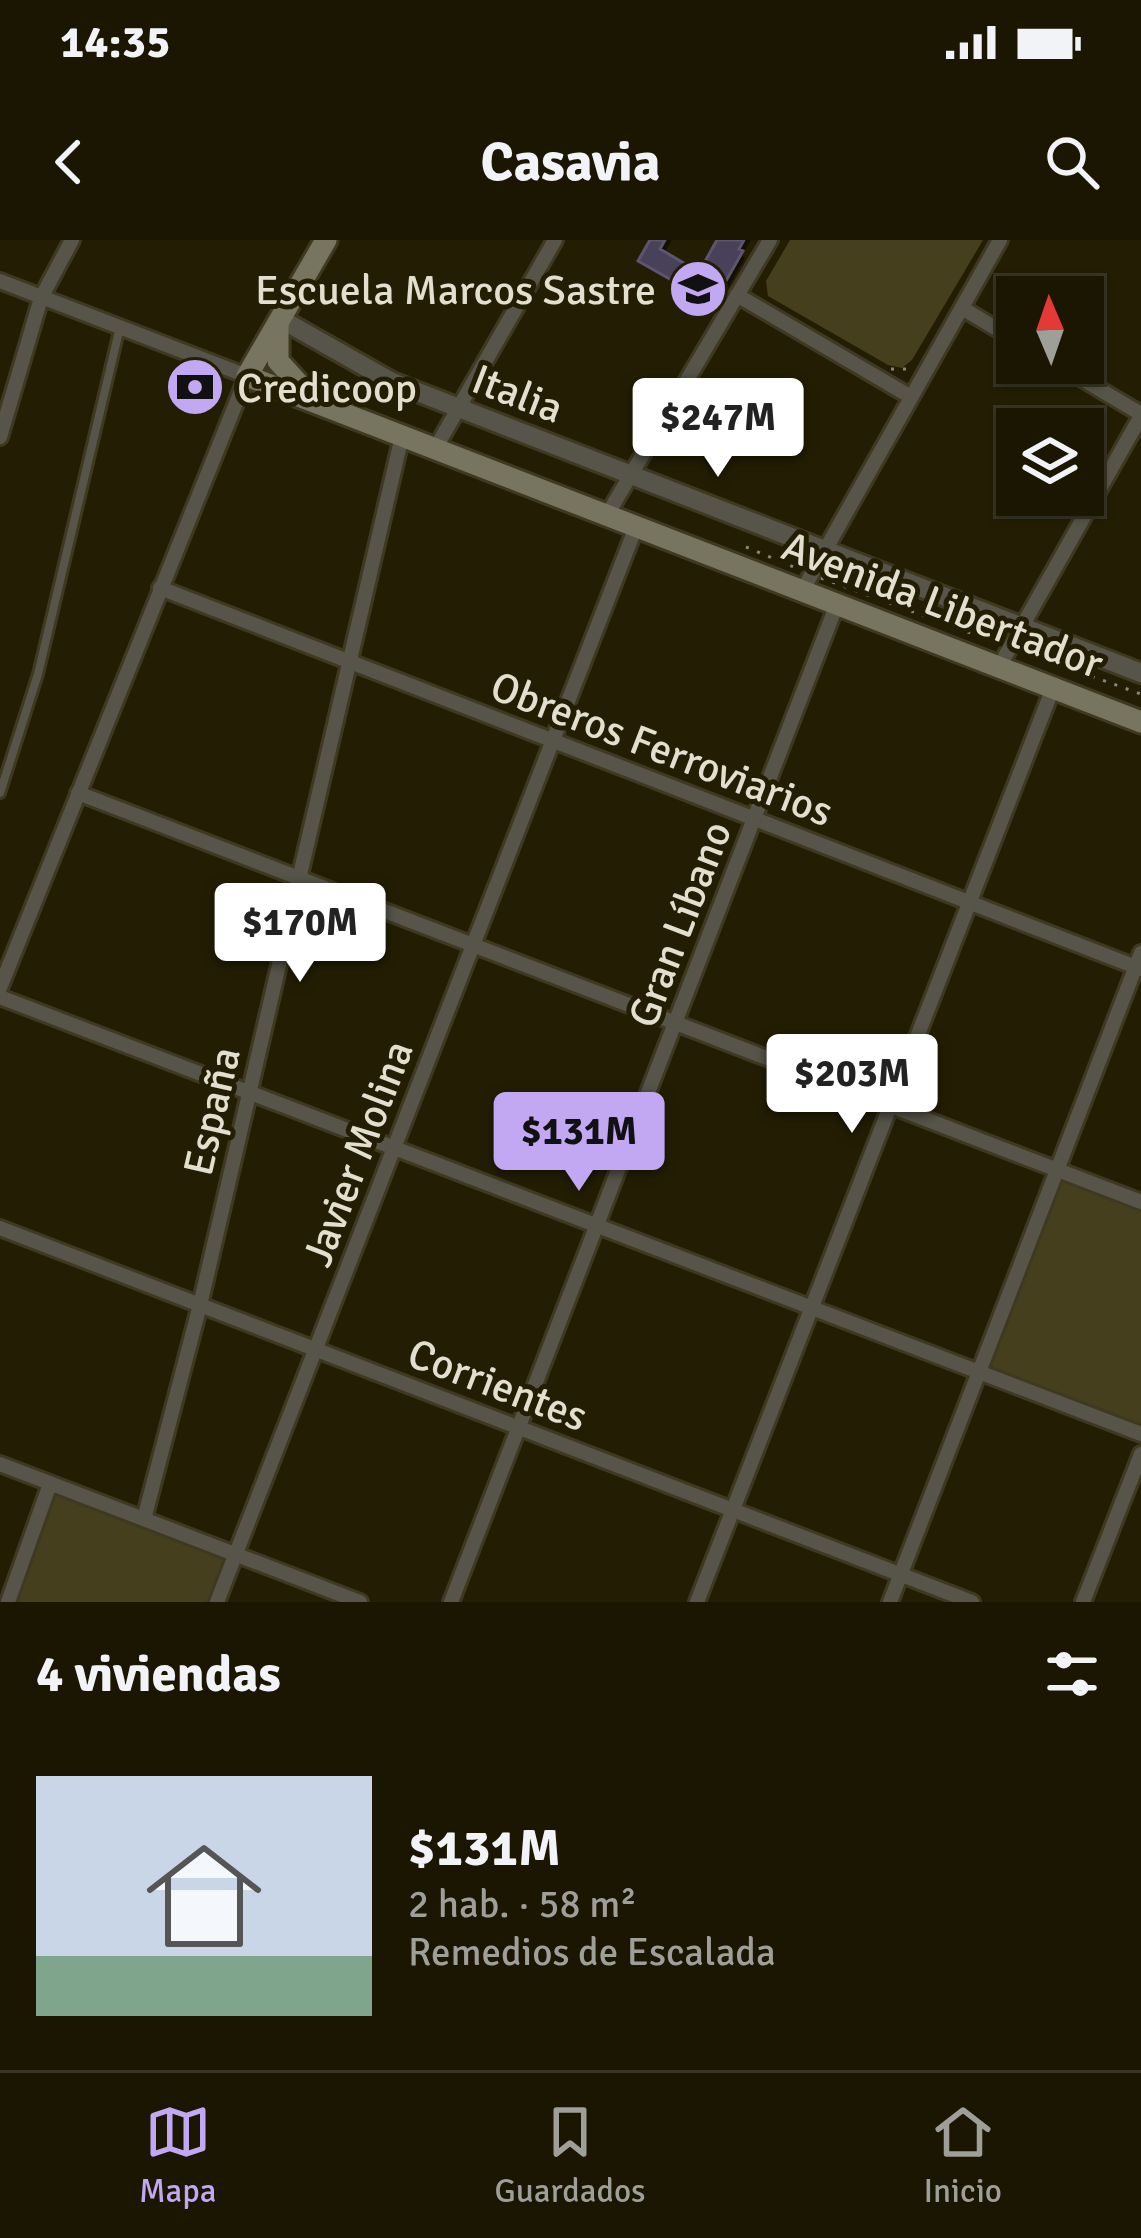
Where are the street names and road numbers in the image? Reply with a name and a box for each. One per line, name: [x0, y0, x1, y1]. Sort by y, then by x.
street label: Italia: [465, 354, 570, 435]
street label: Avenida Libertador: [775, 521, 1110, 690]
street label: Obreros Ferroviarios: [483, 661, 840, 838]
street label: Gran Líbano: [618, 814, 743, 1035]
street label: Javier Molina: [292, 1034, 425, 1274]
street label: España: [173, 1042, 252, 1180]
street label: Corrientes: [401, 1328, 594, 1443]

